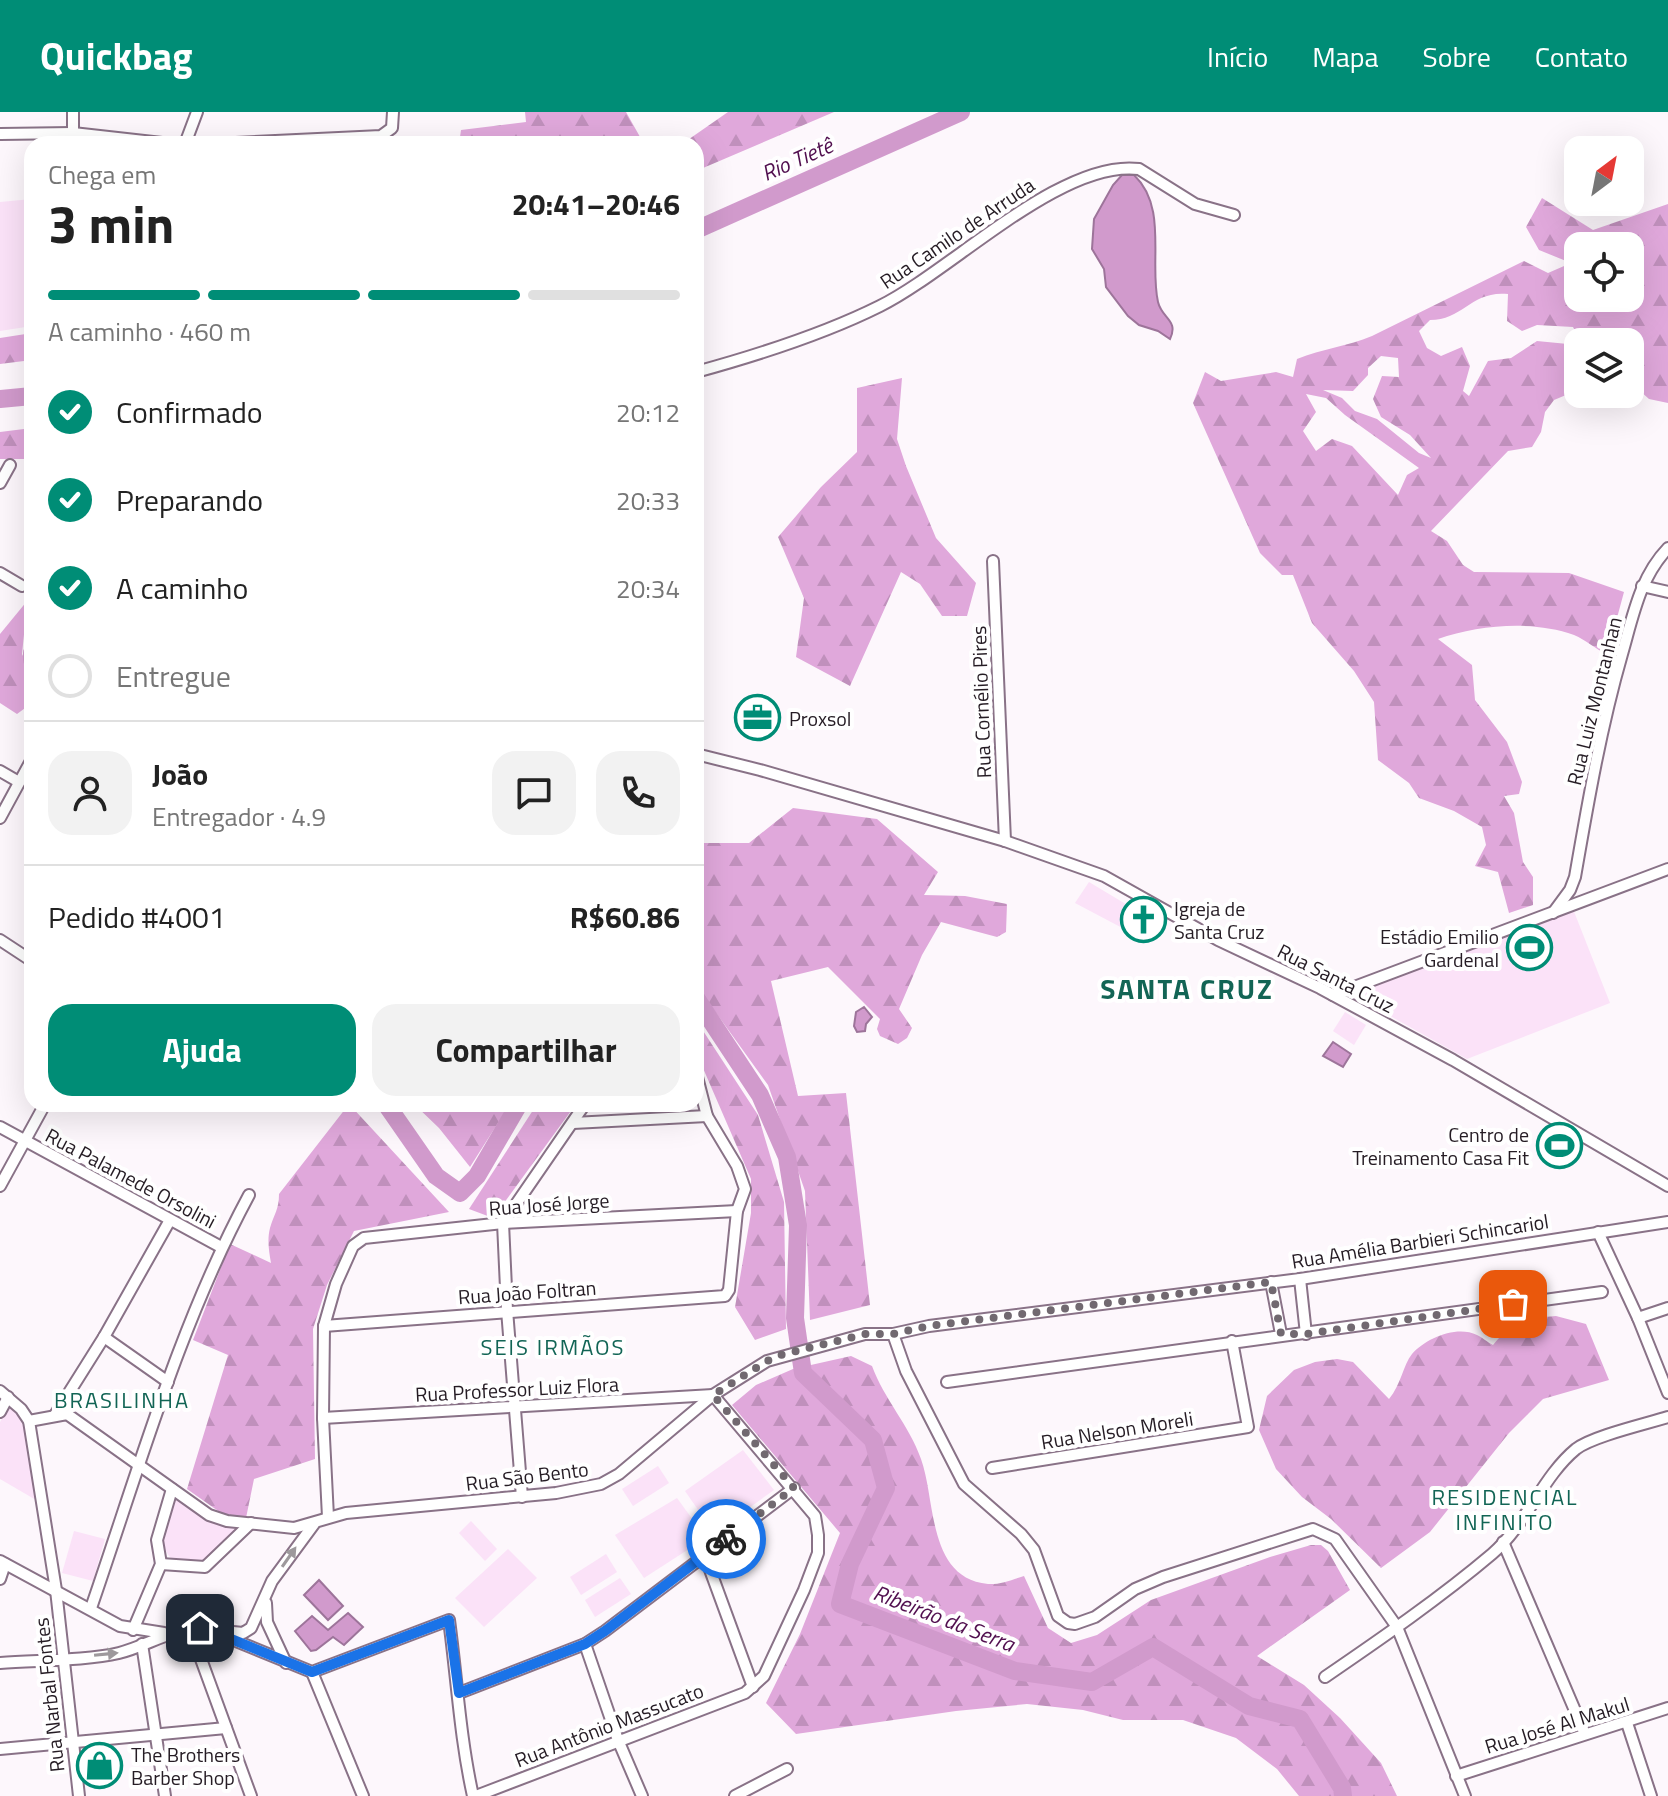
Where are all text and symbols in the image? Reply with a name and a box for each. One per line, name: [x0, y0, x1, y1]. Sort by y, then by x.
text: Quickbag: [40, 27, 193, 85]
text: Início: [1207, 35, 1268, 78]
text: Mapa: [1312, 35, 1379, 78]
text: Sobre: [1423, 35, 1491, 78]
text: Contato: [1535, 35, 1628, 78]
water label: Rio Tietê: [756, 128, 840, 190]
north arrow: [1564, 136, 1644, 216]
map controls: [1564, 136, 1644, 408]
text: Chega em: [48, 155, 156, 194]
street label: Rua Camilo de Arruda: [873, 170, 1041, 296]
text: 20:41–20:46: [512, 181, 680, 227]
text: 3 min: [48, 184, 174, 263]
button: locate: [1564, 232, 1644, 312]
text: A caminho · 460 m: [48, 312, 251, 351]
button: layers: [1564, 328, 1644, 408]
text: Confirmado: [116, 389, 263, 435]
icon: check: [48, 390, 92, 434]
text: 20:12: [616, 393, 680, 432]
text: Preparando: [116, 477, 263, 523]
icon: check: [48, 478, 92, 522]
text: 20:33: [616, 481, 680, 520]
text: A caminho: [116, 565, 248, 611]
icon: check: [48, 566, 92, 610]
text: 20:34: [616, 569, 680, 608]
street label: Rua Luiz Montanhan: [1558, 614, 1630, 788]
street label: Rua Cornélio Pires: [963, 625, 999, 779]
text: Entregue: [116, 653, 231, 699]
office icon: Proxsol: [734, 694, 782, 742]
place label: Proxsol: [789, 703, 851, 734]
button: person: [48, 751, 132, 835]
text: João: [152, 751, 208, 797]
button: chat: [492, 751, 576, 835]
button: phone: [596, 751, 680, 835]
text: Entregador · 4.9: [152, 797, 326, 836]
place label: Igreja de Santa Cruz: [1174, 893, 1264, 947]
text: Pedido #4001: [48, 894, 226, 940]
text: R$60.86: [570, 894, 680, 940]
church icon: Igreja de Santa Cruz: [1119, 896, 1167, 944]
place label: Estádio Emilio Gardenal: [1380, 921, 1499, 975]
sports icon: Estádio Emilio Gardenal: [1506, 924, 1554, 972]
street label: Rua Santa Cruz: [1272, 935, 1400, 1021]
district label: SANTA CRUZ: [1100, 967, 1274, 1010]
button: Ajuda: [48, 1004, 356, 1096]
button: Compartilhar: [372, 1004, 680, 1096]
place label: Centro de Treinamento Casa Fit: [1352, 1119, 1529, 1173]
street label: Rua Palamede Orsolini: [40, 1120, 222, 1236]
sports icon: Centro de Treinamento Casa Fit: [1536, 1122, 1584, 1170]
street label: Rua José Jorge: [488, 1184, 610, 1224]
street label: Rua Amélia Barbieri Schincariol: [1289, 1205, 1551, 1277]
pin: [1479, 1270, 1547, 1338]
street label: Rua João Foltran: [457, 1272, 597, 1312]
icon: bag: [1491, 1282, 1535, 1326]
district label: SEIS IRMÃOS: [480, 1330, 626, 1364]
street label: Rua Professor Luiz Flora: [414, 1368, 620, 1410]
district label: BRASILINHA: [54, 1383, 190, 1417]
street label: Rua Nelson Moreli: [1039, 1403, 1195, 1457]
street label: Rua São Bento: [464, 1453, 590, 1499]
district label: RESIDENCIAL INFINITO: [1431, 1480, 1579, 1539]
courier: [686, 1499, 766, 1579]
icon: bike: [704, 1517, 748, 1561]
one-way arrow: [281, 1546, 296, 1567]
water label: Ribeirão da Serra: [869, 1576, 1021, 1661]
pin: [166, 1594, 234, 1662]
icon: home: [178, 1606, 222, 1650]
street label: Rua Narbal Fontes: [25, 1616, 73, 1774]
one-way arrow: [94, 1648, 119, 1661]
street label: Rua Antônio Massucato: [510, 1675, 708, 1775]
street label: Rua José Al Makul: [1481, 1688, 1633, 1762]
place label: The Brothers Barber Shop: [131, 1739, 240, 1793]
shop icon: The Brothers Barber Shop: [76, 1741, 124, 1789]

